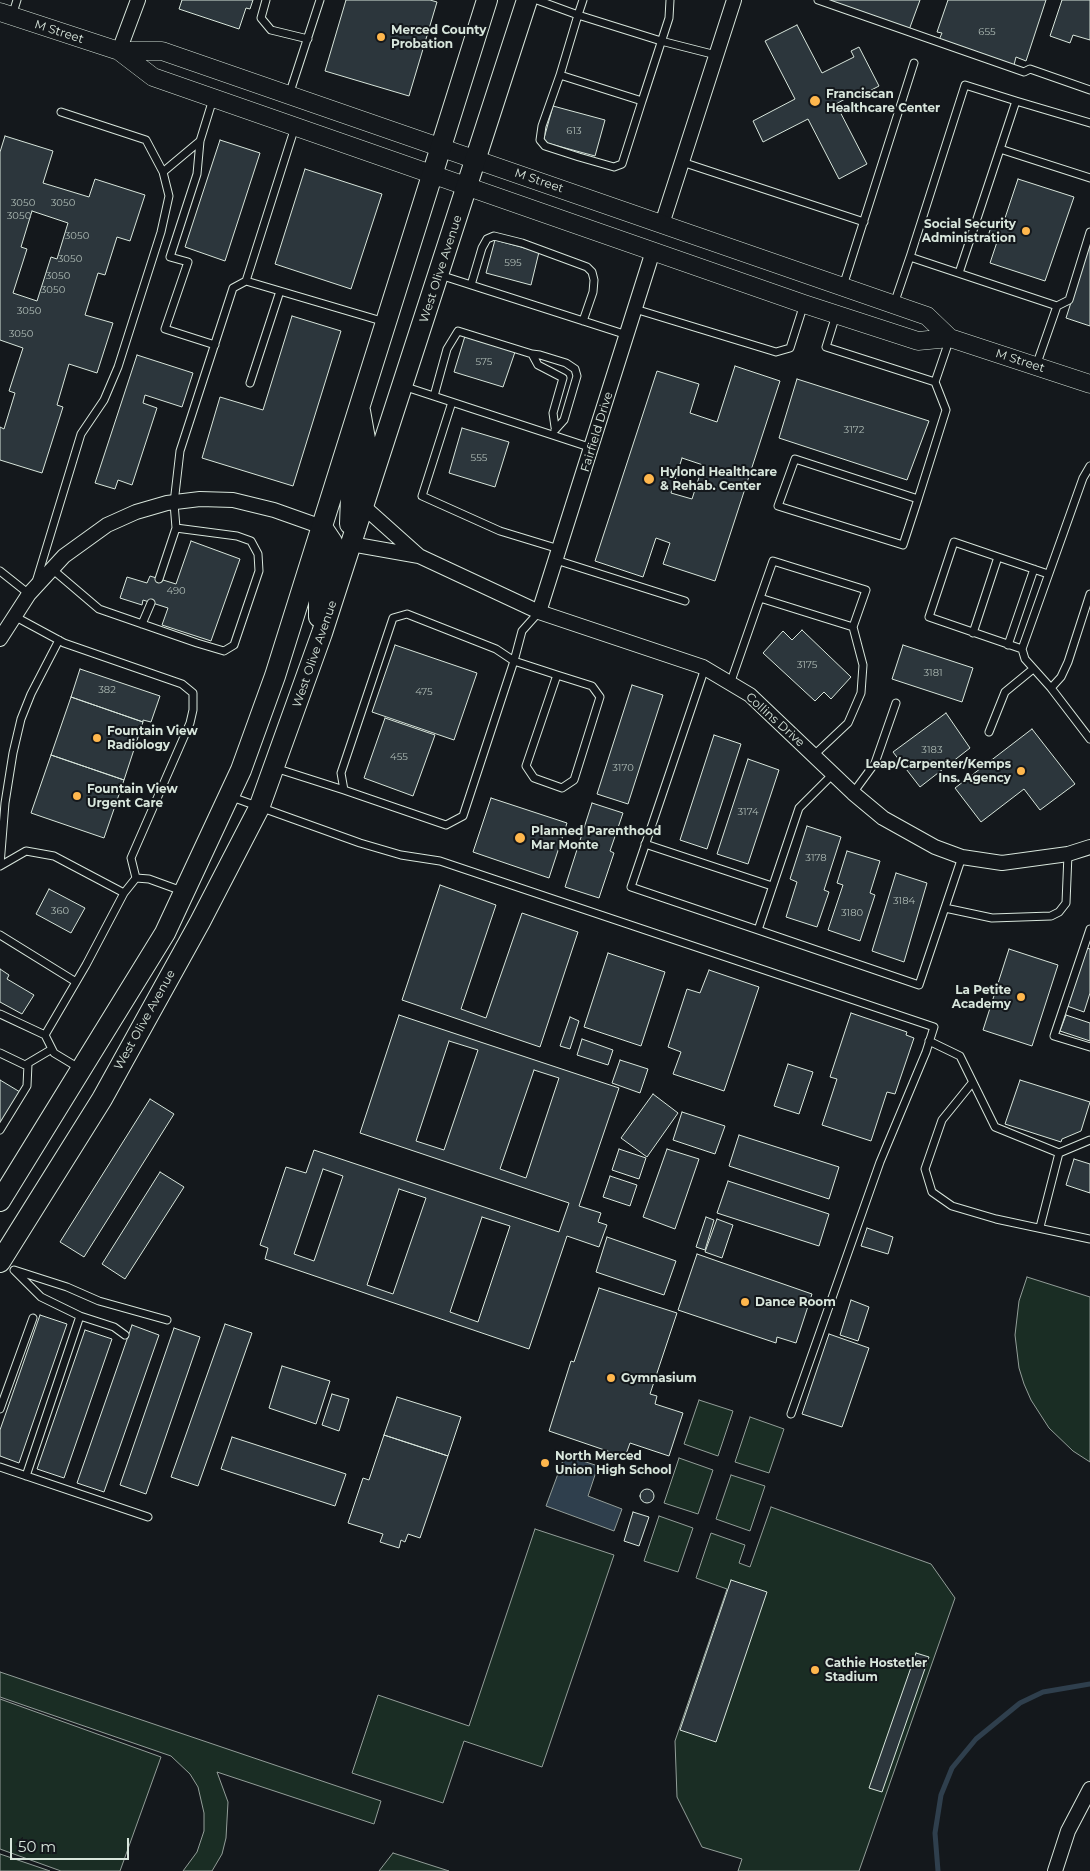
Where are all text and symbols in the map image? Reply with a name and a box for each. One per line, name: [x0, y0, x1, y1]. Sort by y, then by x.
street label: M Street: [33, 17, 85, 47]
place label: Merced County Probation: [391, 23, 486, 51]
house number: 655: [978, 26, 996, 38]
marker: Merced County Probation: [375, 31, 387, 43]
place label: Franciscan Healthcare Center: [826, 87, 940, 115]
marker: Franciscan Healthcare Center: [808, 94, 822, 108]
house number: 613: [566, 125, 582, 137]
street label: M Street: [513, 166, 565, 196]
house number: 3050: [11, 197, 35, 209]
house number: 3050: [51, 197, 75, 209]
house number: 3050: [7, 210, 31, 222]
street label: West Olive Avenue: [417, 213, 465, 325]
place label: Social Security Administration: [922, 217, 1016, 245]
marker: Social Security Administration: [1020, 225, 1032, 237]
house number: 3050: [65, 230, 89, 242]
house number: 3050: [58, 253, 82, 265]
house number: 595: [504, 257, 522, 269]
house number: 3050: [46, 270, 70, 282]
house number: 3050: [41, 284, 65, 296]
house number: 3050: [17, 305, 41, 317]
house number: 3050: [9, 328, 33, 340]
street label: M Street: [994, 346, 1046, 376]
house number: 575: [476, 356, 492, 368]
street label: Fairfield Drive: [578, 390, 616, 474]
house number: 3172: [844, 424, 864, 436]
house number: 555: [471, 452, 487, 464]
place label: Hylond Healthcare & Rehab. Center: [660, 465, 777, 493]
marker: Hylond Healthcare & Rehab. Center: [642, 472, 656, 486]
house number: 490: [166, 585, 186, 597]
street label: West Olive Avenue: [290, 599, 340, 709]
house number: 3175: [797, 659, 817, 671]
house number: 3181: [923, 667, 943, 679]
house number: 382: [98, 684, 116, 696]
house number: 475: [415, 686, 433, 698]
street label: Collins Drive: [743, 690, 807, 750]
place label: Fountain View Radiology: [107, 724, 198, 752]
marker: Fountain View Radiology: [91, 732, 103, 744]
house number: 3183: [921, 744, 943, 756]
house number: 455: [390, 751, 408, 763]
place label: Leap/Carpenter/Kemps Ins. Agency: [866, 757, 1011, 785]
house number: 3170: [612, 762, 634, 774]
marker: Leap/Carpenter/Kemps Ins. Agency: [1015, 765, 1027, 777]
place label: Fountain View Urgent Care: [87, 782, 178, 810]
marker: Fountain View Urgent Care: [71, 790, 83, 802]
house number: 3174: [737, 806, 759, 818]
place label: Planned Parenthood Mar Monte: [531, 824, 661, 852]
marker: Planned Parenthood Mar Monte: [513, 831, 527, 845]
house number: 3178: [805, 852, 827, 864]
house number: 3184: [893, 895, 915, 907]
house number: 360: [51, 905, 69, 917]
house number: 3180: [841, 907, 863, 919]
street label: West Olive Avenue: [111, 967, 179, 1073]
place label: La Petite Academy: [952, 983, 1011, 1011]
marker: La Petite Academy: [1015, 991, 1027, 1003]
place label: Dance Room: [755, 1295, 836, 1309]
marker: Dance Room: [739, 1296, 751, 1308]
place label: Gymnasium: [621, 1371, 697, 1385]
marker: Gymnasium: [605, 1372, 617, 1384]
place label: North Merced Union High School: [555, 1449, 672, 1477]
marker: North Merced Union High School: [539, 1457, 551, 1469]
place label: Cathie Hostetler Stadium: [825, 1656, 927, 1684]
marker: Cathie Hostetler Stadium: [809, 1664, 821, 1676]
scale bar: [12, 1828, 131, 1860]
text: 50 m: [18, 1837, 56, 1856]

